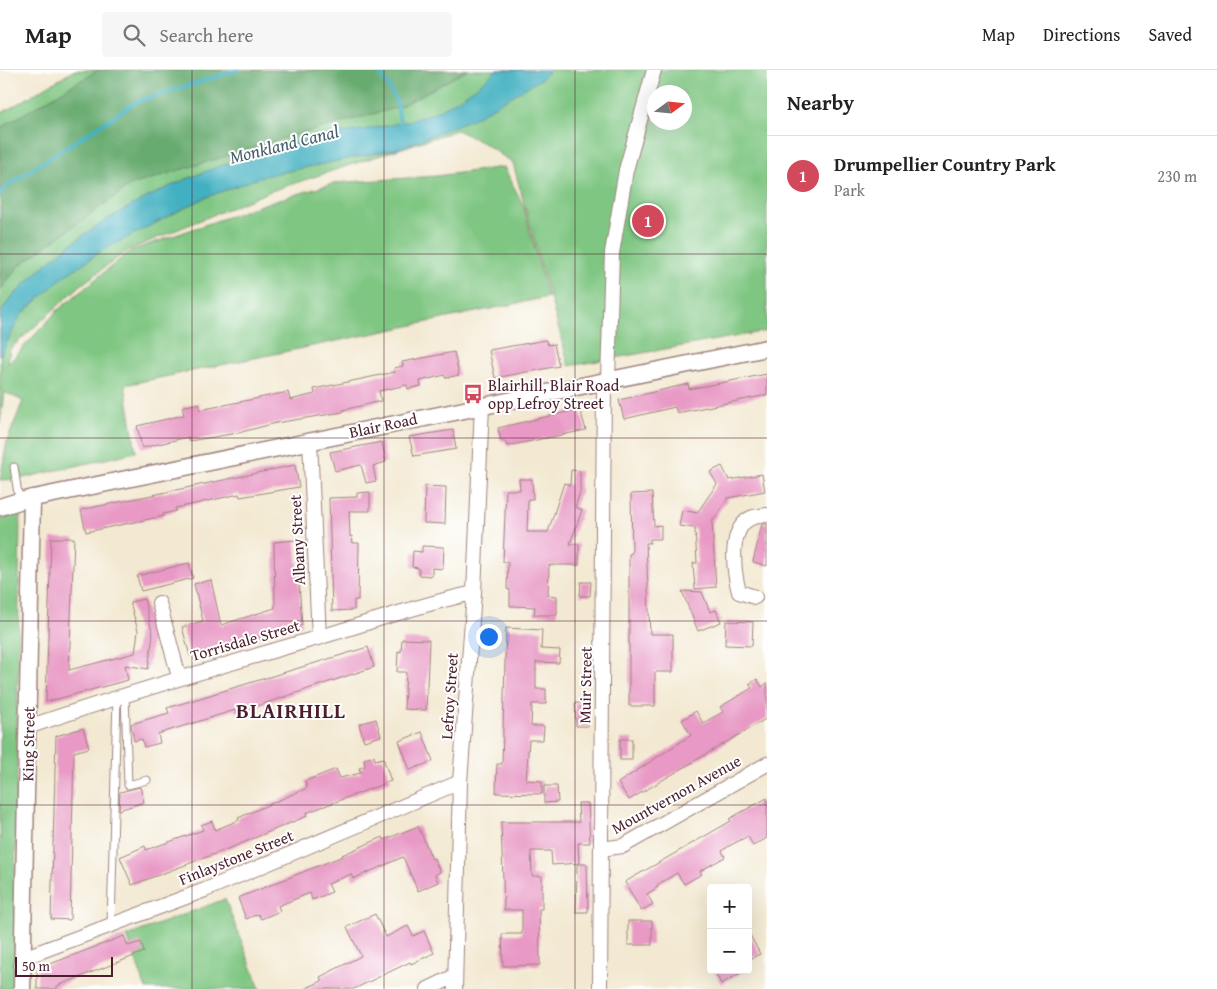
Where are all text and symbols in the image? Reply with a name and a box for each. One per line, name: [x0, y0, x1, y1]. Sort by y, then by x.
search box: [102, 12, 452, 57]
text: Map: [25, 17, 72, 52]
icon: search: [120, 21, 148, 49]
text: Search here: [160, 21, 253, 49]
text: Map: [982, 21, 1015, 48]
text: Directions: [1043, 21, 1120, 48]
text: Saved: [1148, 21, 1192, 48]
north arrow: [647, 85, 692, 130]
text: Nearby: [787, 87, 854, 118]
water label: Monkland Canal: [227, 117, 342, 171]
text: Drumpellier Country Park: [834, 150, 1056, 178]
text: 1: [799, 164, 807, 188]
text: 230 m: [1157, 164, 1197, 188]
text: Park: [834, 178, 865, 202]
pin: 1: [632, 202, 664, 240]
place label: Blairhill, Blair Road opp Lefroy Street: [488, 373, 620, 415]
bus stop icon: Blairhill, Blair Road opp Lefroy Street: [462, 383, 484, 405]
street label: Blair Road: [347, 406, 420, 444]
street label: Albany Street: [283, 494, 311, 586]
street label: Torrisdale Street: [188, 613, 303, 667]
your location: [476, 624, 502, 650]
street label: Muir Street: [572, 646, 598, 724]
street label: Lefroy Street: [434, 651, 464, 740]
district label: BLAIRHILL: [236, 695, 346, 726]
street label: King Street: [15, 706, 41, 782]
street label: Mountvernon Avenue: [607, 748, 745, 840]
street label: Finlaystone Street: [175, 823, 297, 891]
map controls: [707, 884, 752, 974]
button: +: [707, 884, 752, 929]
button: −: [707, 929, 752, 974]
scale bar: [15, 954, 112, 977]
text: 50 m: [22, 956, 50, 976]

